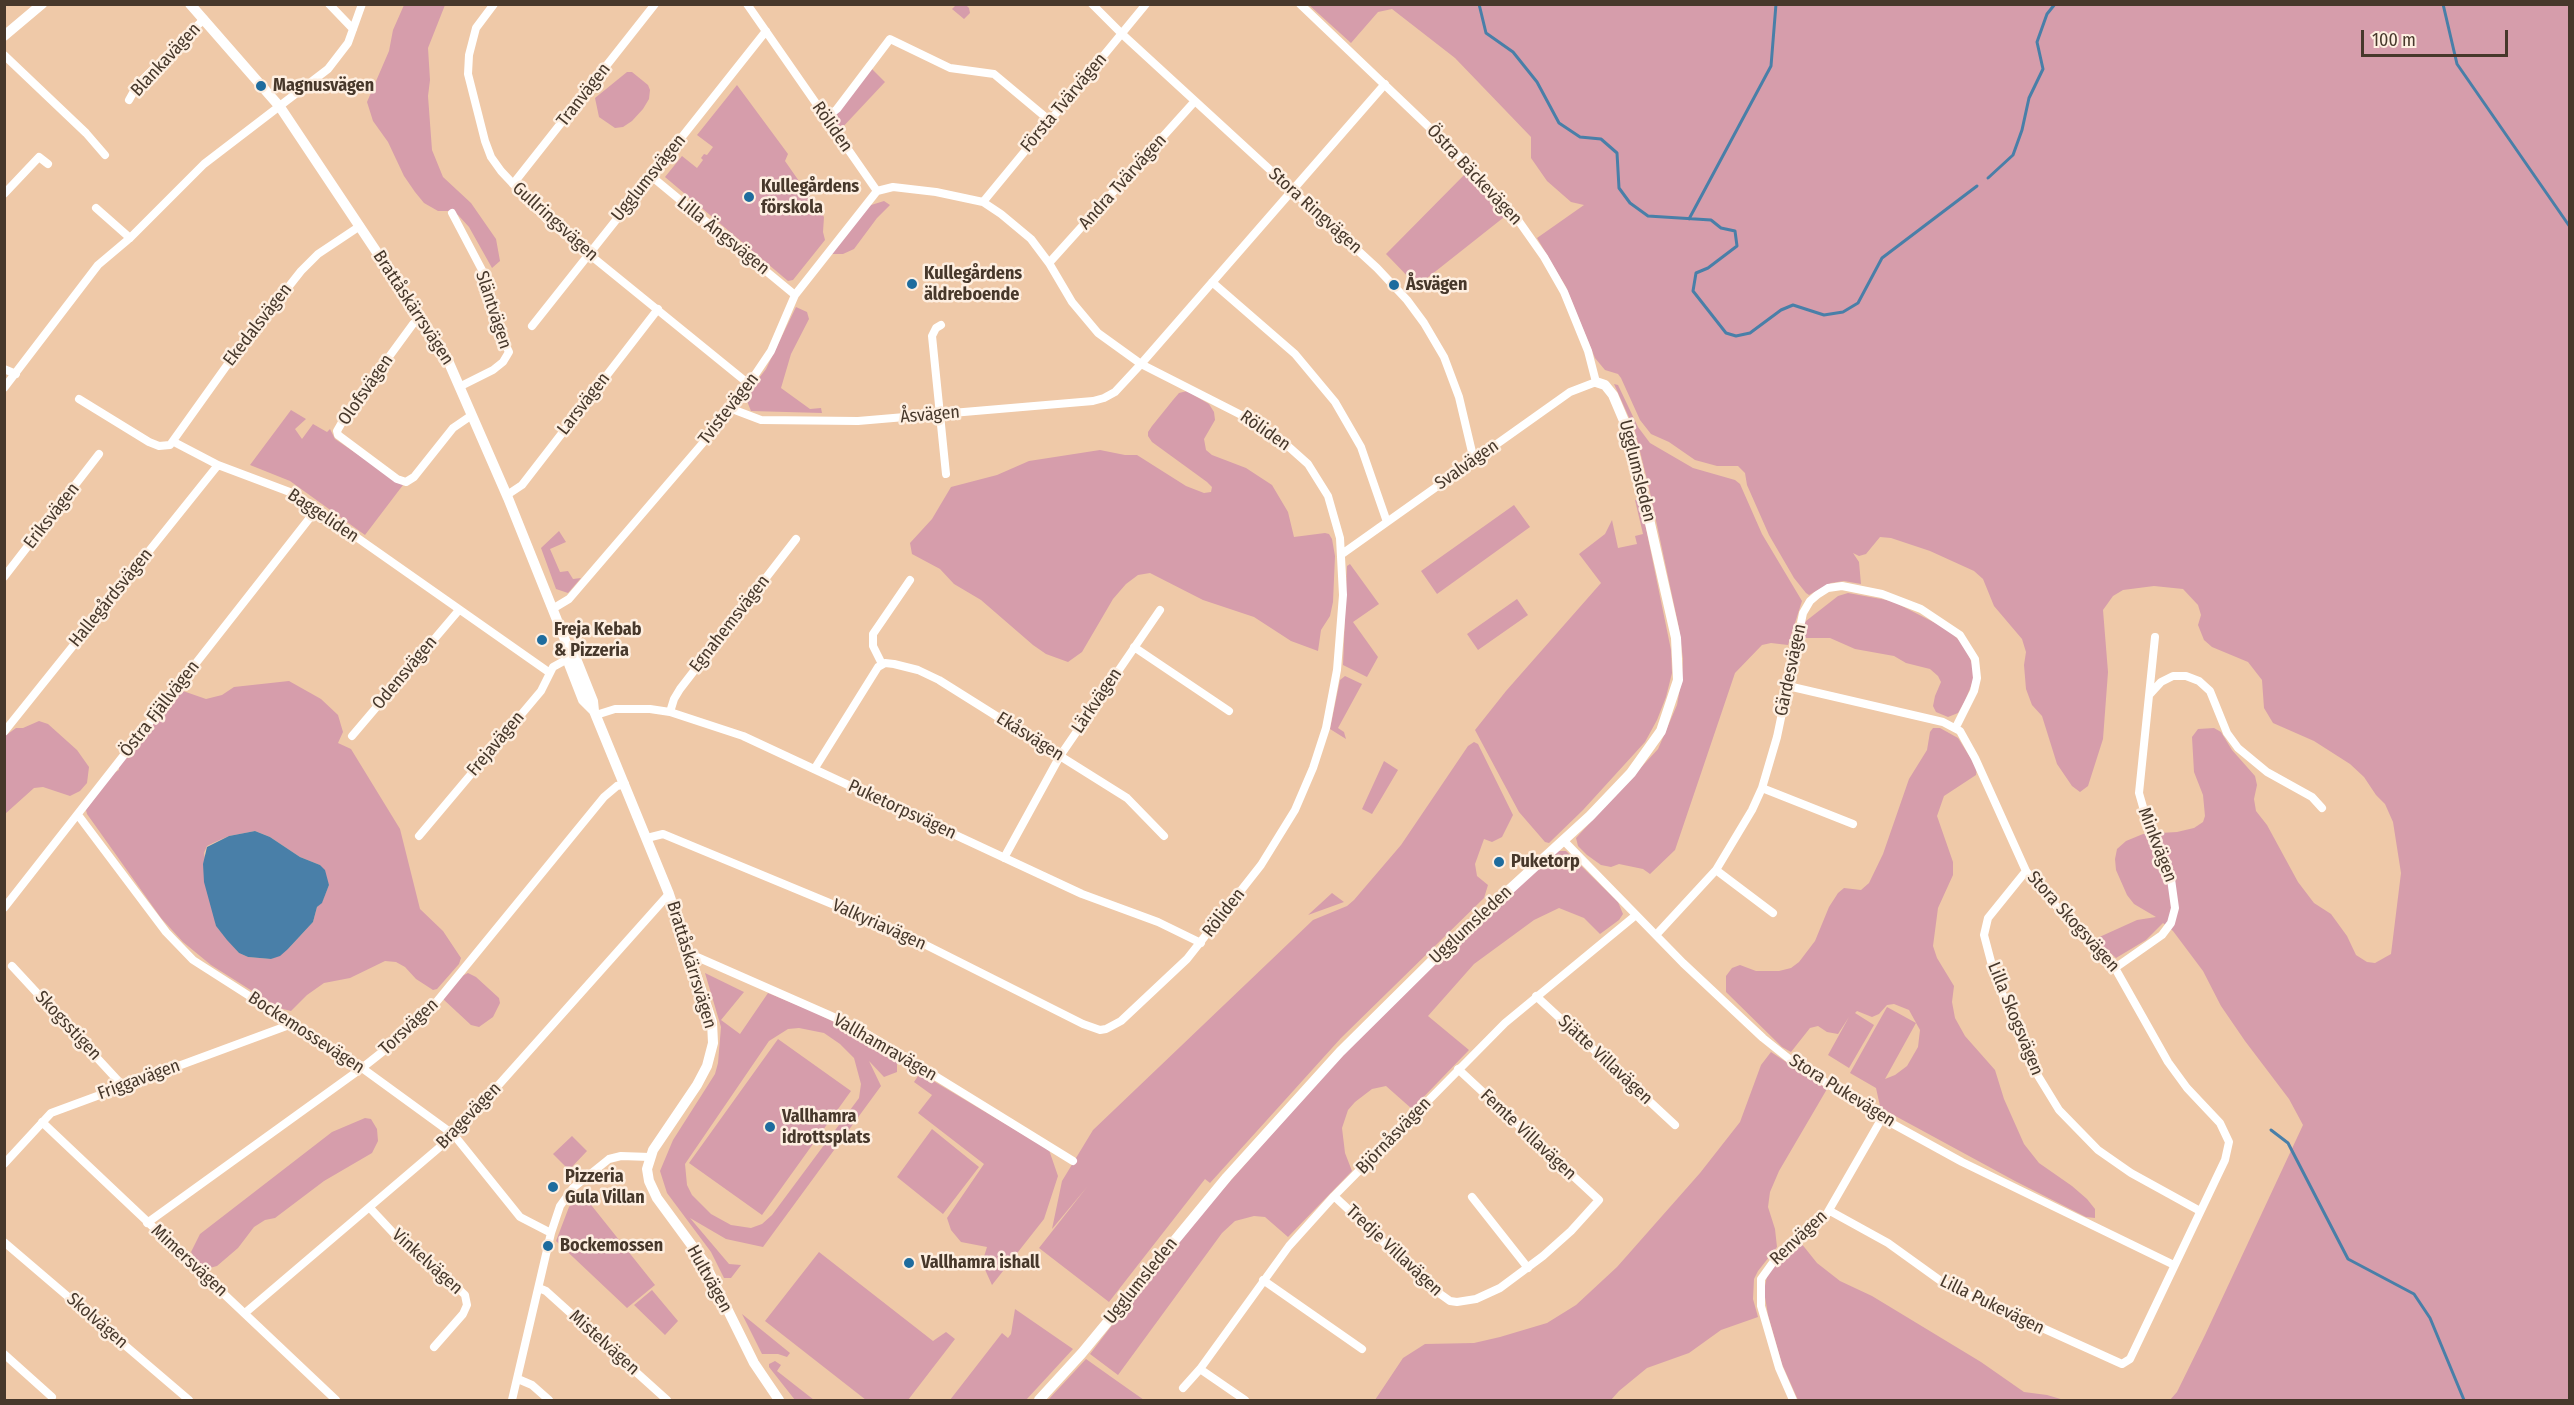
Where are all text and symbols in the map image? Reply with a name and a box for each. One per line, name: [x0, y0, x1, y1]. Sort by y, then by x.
scale bar: [2364, 18, 2511, 56]
street label: Blankavägen: [127, 19, 205, 101]
text: 100 m: [2372, 29, 2416, 51]
street label: Första Tvärvägen: [1016, 49, 1112, 157]
street label: Tranvägen: [553, 59, 615, 131]
place label: Magnusvägen: [273, 75, 374, 97]
marker: Magnusvägen: [254, 79, 268, 93]
street label: Röliden: [807, 98, 857, 156]
street label: Östra Bäckevägen: [1422, 120, 1526, 230]
street label: Ugglumsvägen: [607, 130, 691, 226]
street label: Andra Tvärvägen: [1075, 130, 1171, 234]
street label: Stora Ringvägen: [1264, 163, 1366, 259]
place label: Kullegårdens förskola: [761, 176, 859, 219]
street label: Gullringsvägen: [508, 178, 602, 266]
marker: Kullegårdens förskola: [742, 190, 756, 204]
street label: Lilla Ängsvägen: [672, 192, 774, 280]
street label: Brattåskärrsvägen: [368, 247, 458, 369]
place label: Kullegårdens äldreboende: [924, 263, 1022, 306]
street label: Släntvägen: [470, 268, 516, 352]
place label: Åsvägen: [1406, 274, 1467, 296]
marker: Kullegårdens äldreboende: [905, 277, 919, 291]
marker: Åsvägen: [1387, 278, 1401, 292]
street label: Ekedalsvägen: [219, 279, 297, 371]
street label: Olofsvägen: [334, 351, 398, 429]
street label: Larsvägen: [553, 369, 615, 439]
street label: Tvistevägen: [694, 369, 764, 449]
street label: Åsvägen: [899, 402, 961, 428]
street label: Röliden: [1236, 406, 1294, 456]
street label: Ugglumsleden: [1614, 418, 1660, 524]
street label: Svalvägen: [1431, 435, 1503, 495]
street label: Eriksvägen: [20, 479, 84, 553]
street label: Baggeliden: [283, 484, 363, 548]
street label: Hallegårdsvägen: [65, 544, 157, 652]
street label: Egnahemsvägen: [685, 571, 775, 677]
place label: Freja Kebab & Pizzeria: [554, 619, 641, 662]
street label: Gärdesvägen: [1771, 622, 1811, 718]
street label: Odensvägen: [368, 632, 442, 714]
marker: Freja Kebab & Pizzeria: [535, 633, 549, 647]
street label: Östra Fjällvägen: [116, 656, 204, 762]
street label: Lärkvägen: [1067, 664, 1127, 738]
street label: Frejavägen: [463, 707, 529, 781]
street label: Ekåsvägen: [992, 708, 1068, 766]
street label: Puketorpsvägen: [844, 776, 960, 844]
street label: Minkvägen: [2133, 805, 2181, 885]
place label: Puketorp: [1511, 851, 1580, 873]
marker: Puketorp: [1492, 855, 1506, 869]
street label: Stora Skogsvägen: [2022, 867, 2124, 977]
street label: Ugglumsleden: [1425, 881, 1517, 969]
street label: Röliden: [1198, 884, 1250, 942]
street label: Valkyriavägen: [829, 895, 929, 955]
street label: Brattåskärrsvägen: [661, 899, 721, 1031]
street label: Lilla Skogsvägen: [1982, 959, 2048, 1079]
street label: Skogsstigen: [30, 987, 106, 1065]
street label: Bockemossevägen: [244, 987, 368, 1079]
street label: Torsvägen: [375, 994, 443, 1060]
street label: Vallhamravägen: [829, 1010, 941, 1086]
street label: Sjätte Villavägen: [1553, 1011, 1657, 1109]
street label: Stora Pukevägen: [1785, 1050, 1899, 1132]
street label: Friggavägen: [95, 1055, 183, 1105]
street label: Bragevägen: [432, 1078, 506, 1154]
street label: Femte Villavägen: [1476, 1085, 1580, 1185]
street label: Björnåsvägen: [1352, 1093, 1436, 1179]
place label: Vallhamra idrottsplats: [782, 1106, 870, 1148]
marker: Vallhamra idrottsplats: [763, 1120, 777, 1134]
place label: Pizzeria Gula Villan: [565, 1166, 645, 1208]
marker: Pizzeria Gula Villan: [546, 1180, 560, 1194]
street label: Tredje Villavägen: [1341, 1201, 1447, 1301]
street label: Renvägen: [1766, 1206, 1832, 1270]
street label: Mimersvägen: [146, 1220, 232, 1302]
street label: Vinkelvägen: [387, 1225, 467, 1299]
street label: Ugglumsleden: [1100, 1233, 1182, 1329]
place label: Bockemossen: [560, 1235, 663, 1257]
marker: Bockemossen: [541, 1239, 555, 1253]
street label: Hultvägen: [682, 1241, 736, 1317]
place label: Vallhamra ishall: [921, 1252, 1040, 1274]
marker: Vallhamra ishall: [902, 1256, 916, 1270]
street label: Lilla Pukevägen: [1936, 1270, 2048, 1340]
street label: Skolvägen: [62, 1289, 132, 1353]
street label: Mistelvägen: [564, 1306, 644, 1380]

